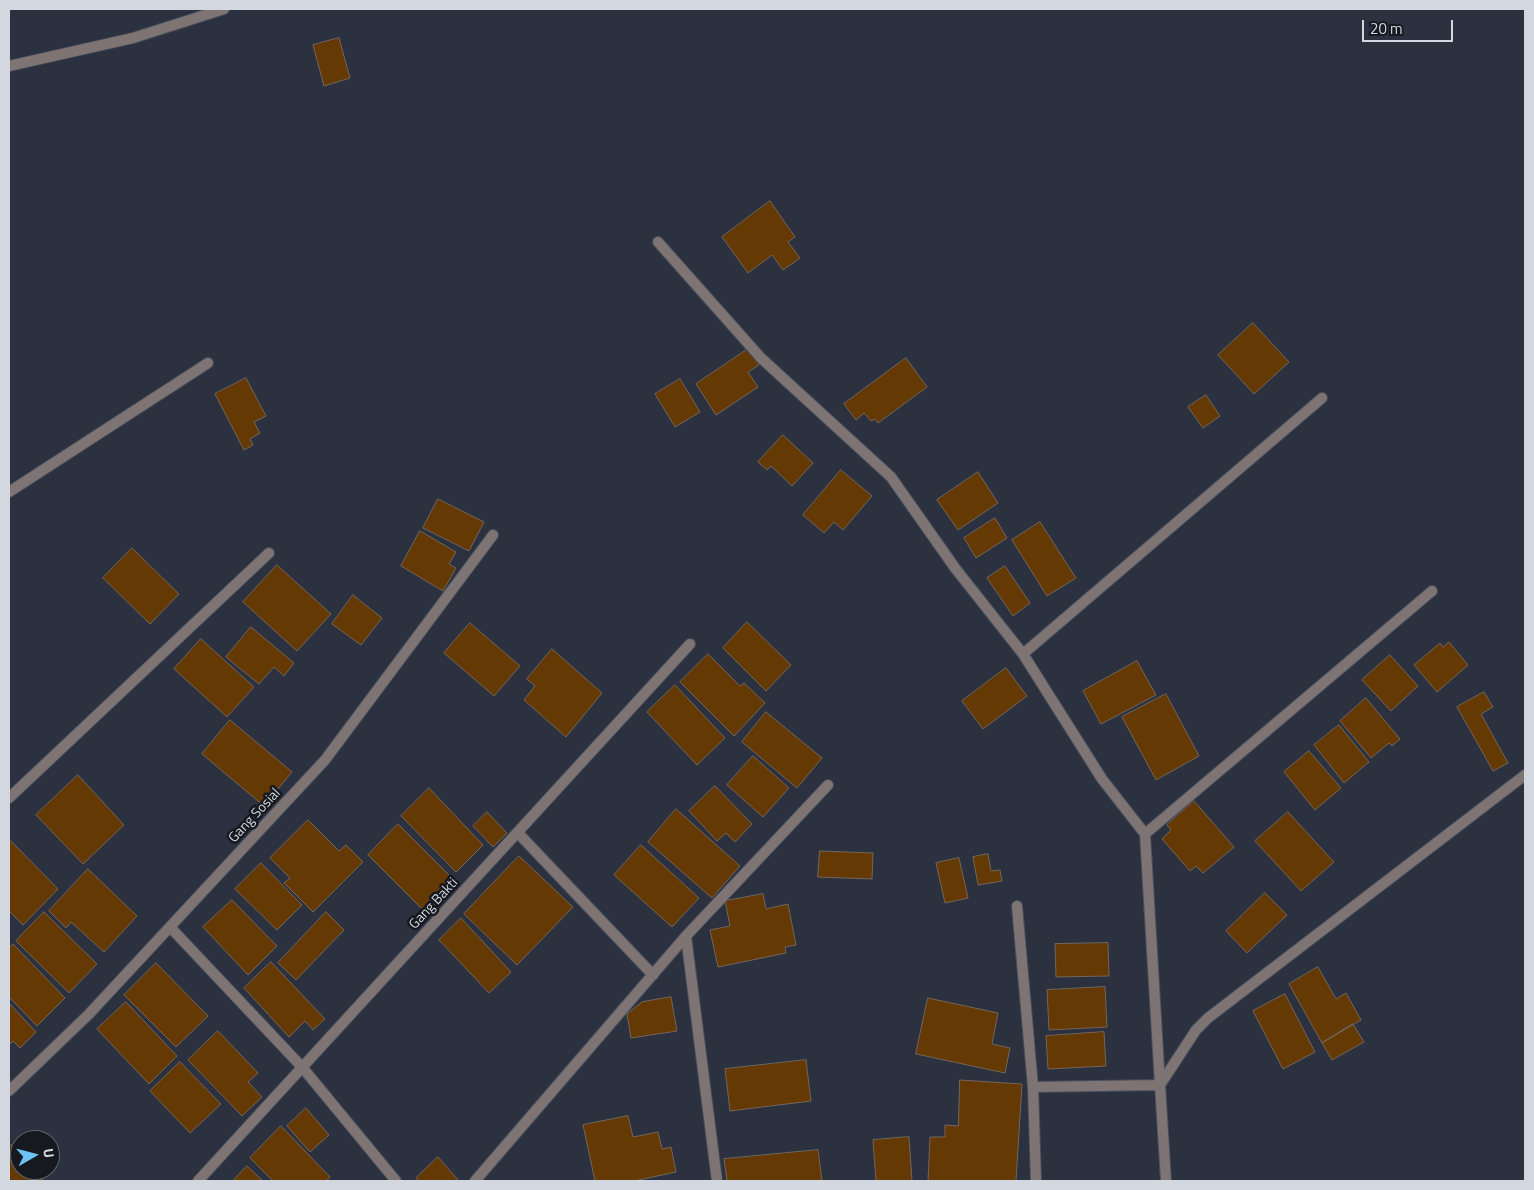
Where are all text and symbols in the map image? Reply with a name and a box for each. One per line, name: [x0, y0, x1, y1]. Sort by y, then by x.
scale bar: [1364, 10, 1455, 42]
text: 20 m: [1370, 17, 1403, 40]
street label: Gang Sosial: [226, 785, 284, 847]
street label: Gang Bakti: [406, 875, 462, 933]
north arrow: [10, 1130, 60, 1180]
text: U: [38, 1147, 60, 1159]

